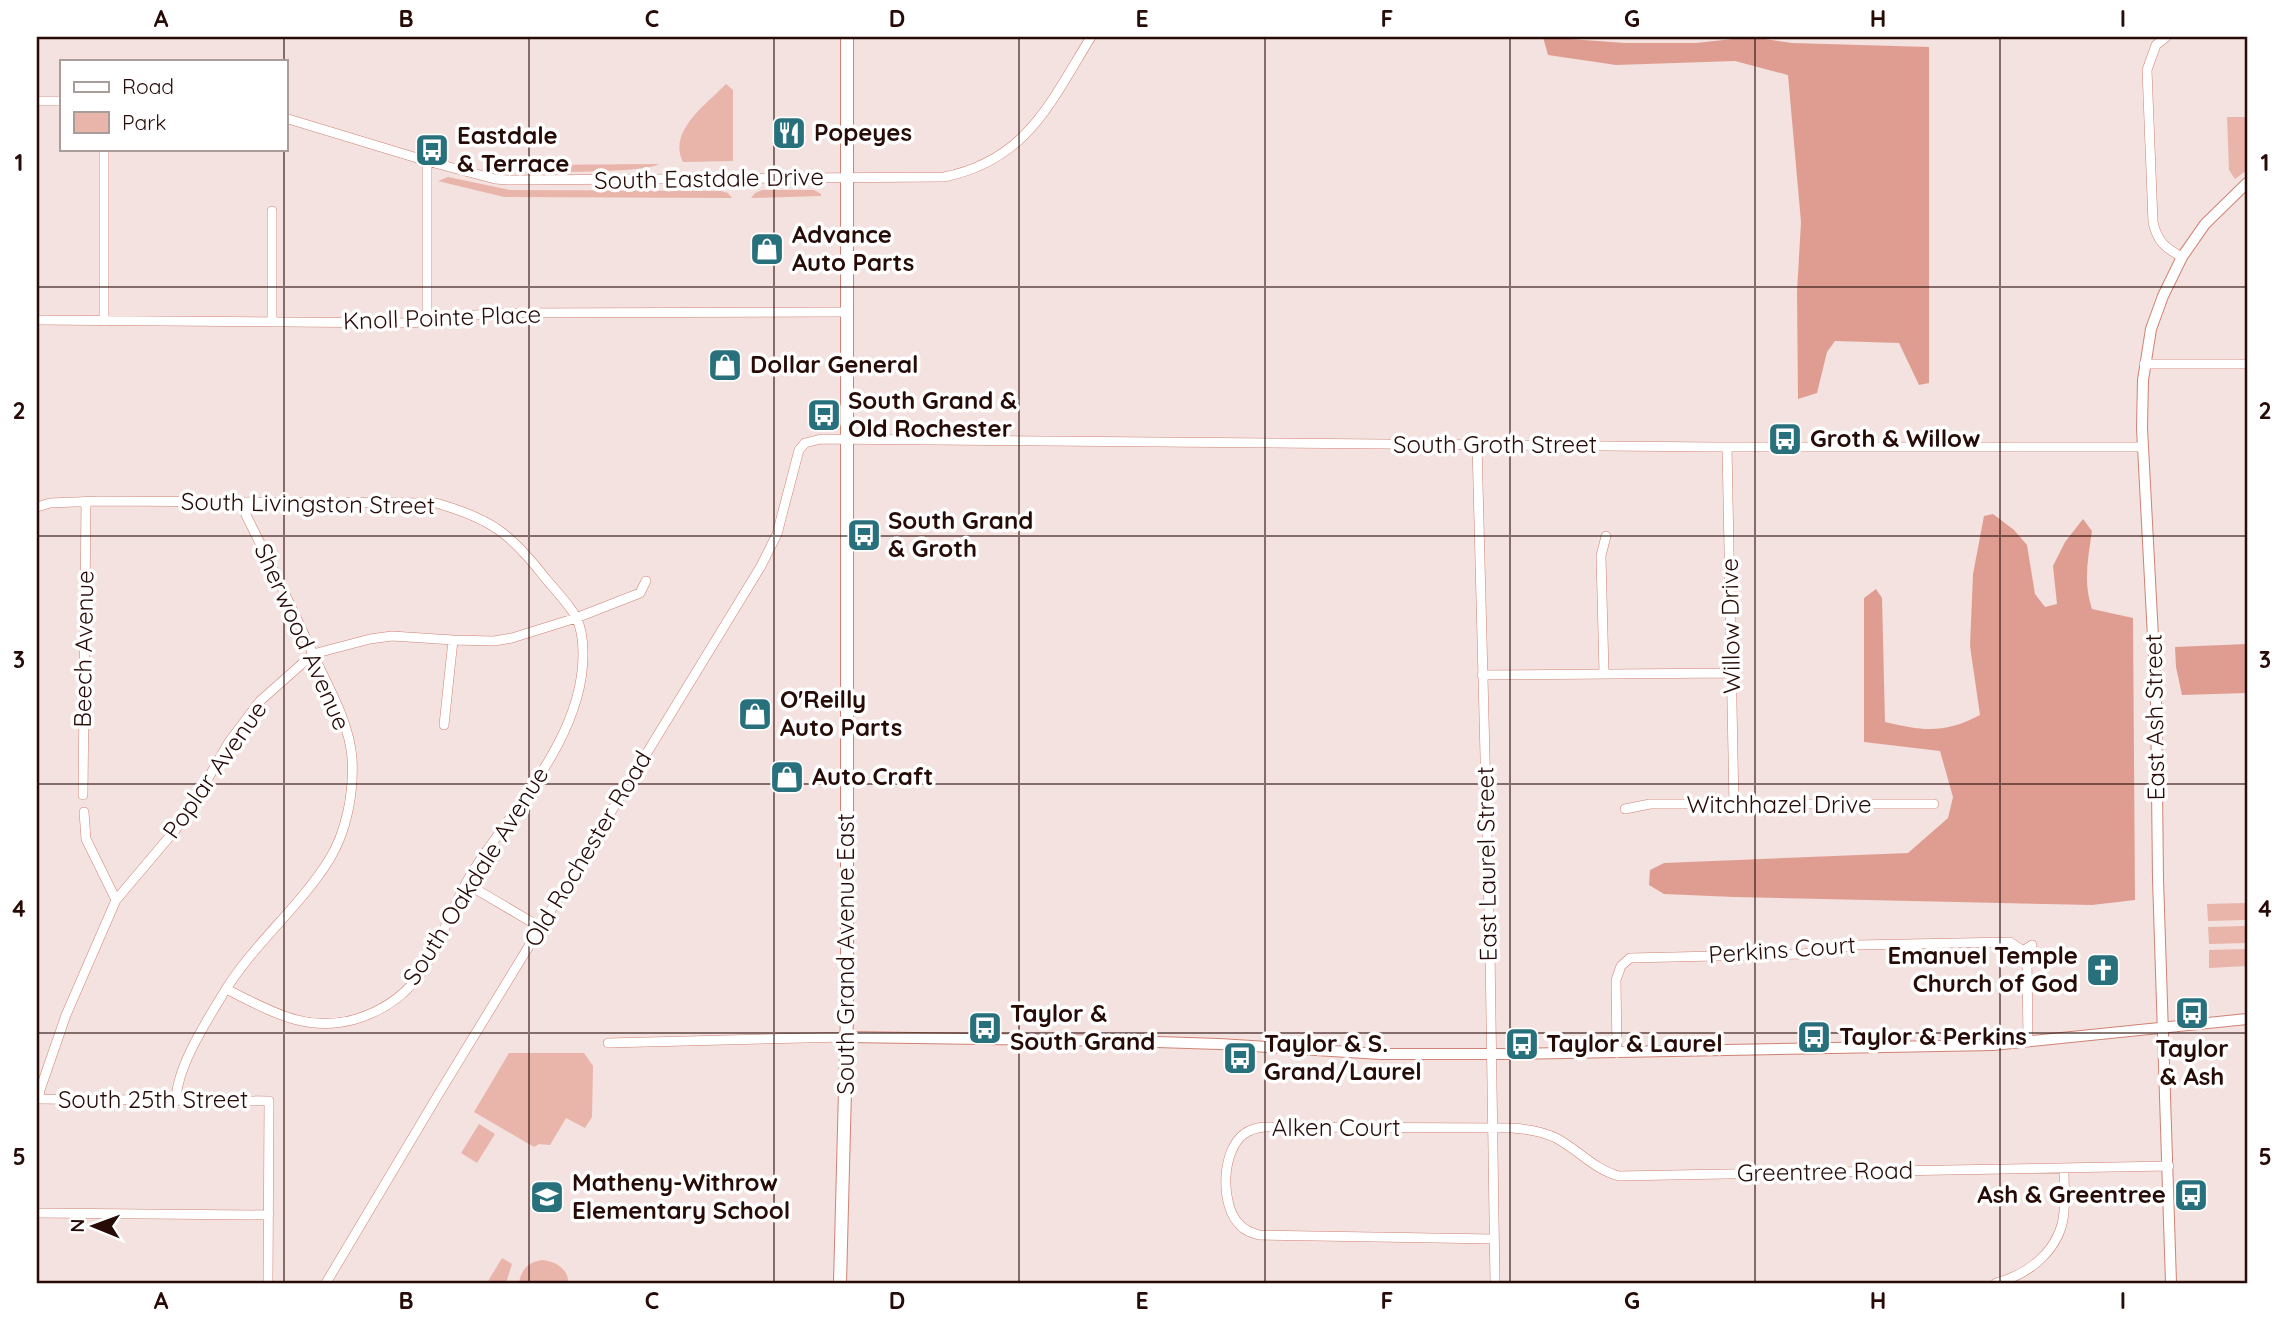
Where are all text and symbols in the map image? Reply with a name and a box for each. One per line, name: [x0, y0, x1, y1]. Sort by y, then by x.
text: A: [154, 4, 169, 33]
text: B: [398, 4, 414, 33]
text: C: [645, 4, 659, 33]
text: D: [889, 4, 905, 33]
text: E: [1135, 4, 1149, 33]
text: F: [1381, 4, 1393, 33]
text: G: [1624, 4, 1640, 33]
text: H: [1870, 4, 1886, 33]
text: I: [2120, 4, 2126, 33]
legend: [60, 60, 287, 150]
text: Road: [122, 73, 174, 99]
text: Park: [122, 109, 166, 135]
restaurant icon: Popeyes: [770, 114, 808, 152]
place label: Popeyes: [814, 117, 912, 147]
place label: Eastdale & Terrace: [457, 120, 569, 178]
bus stop icon: Eastdale & Terrace: [413, 131, 451, 169]
text: 1: [15, 148, 23, 177]
text: 1: [2261, 148, 2269, 177]
street label: South Eastdale Drive: [594, 161, 824, 195]
place label: Advance Auto Parts: [792, 219, 914, 277]
shop icon: Advance Auto Parts: [748, 230, 786, 268]
street label: Knoll Pointe Place: [342, 299, 541, 335]
shop icon: Dollar General: [706, 346, 744, 384]
place label: Dollar General: [750, 349, 919, 379]
place label: South Grand & Old Rochester: [848, 385, 1017, 443]
text: 2: [12, 396, 26, 425]
bus stop icon: South Grand & Old Rochester: [805, 396, 843, 434]
text: 2: [2258, 396, 2272, 425]
bus stop icon: Groth & Willow: [1766, 420, 1804, 458]
place label: Groth & Willow: [1810, 423, 1980, 453]
street label: South Groth Street: [1393, 429, 1597, 459]
street label: South Livingston Street: [181, 486, 435, 520]
place label: South Grand & Groth: [888, 505, 1033, 563]
bus stop icon: South Grand & Groth: [845, 516, 883, 554]
street label: Sherwood Avenue: [248, 539, 358, 735]
street label: Willow Drive: [1714, 558, 1746, 694]
street label: Beech Avenue: [67, 570, 99, 728]
street label: East Ash Street: [2138, 633, 2170, 801]
text: 3: [13, 645, 25, 674]
text: 3: [2259, 645, 2271, 674]
place label: O'Reilly Auto Parts: [780, 684, 902, 742]
street label: Poplar Avenue: [156, 695, 273, 844]
shop icon: O'Reilly Auto Parts: [736, 695, 774, 733]
street label: Old Rochester Road: [517, 745, 657, 952]
shop icon: Auto Craft: [768, 758, 806, 796]
street label: South Oakdale Avenue: [396, 761, 555, 990]
place label: Auto Craft: [812, 761, 933, 791]
street label: East Laurel Street: [1469, 766, 1503, 962]
street label: Witchhazel Drive: [1686, 789, 1872, 819]
street label: South Grand Avenue East: [830, 813, 860, 1095]
text: 4: [12, 894, 26, 923]
text: 4: [2258, 894, 2272, 923]
street label: Perkins Court: [1707, 929, 1857, 969]
place label: Emanuel Temple Church of God: [1887, 940, 2078, 998]
church icon: Emanuel Temple Church of God: [2084, 951, 2122, 989]
bus stop icon: Taylor & Ash: [2173, 994, 2211, 1032]
place label: Taylor & South Grand: [1010, 998, 1155, 1056]
bus stop icon: Taylor & South Grand: [966, 1009, 1004, 1047]
bus stop icon: Taylor & Perkins: [1795, 1018, 1833, 1056]
place label: Taylor & Perkins: [1839, 1021, 2027, 1051]
bus stop icon: Taylor & Laurel: [1503, 1025, 1541, 1063]
place label: Taylor & S. Grand/Laurel: [1264, 1028, 1422, 1086]
place label: Taylor & Laurel: [1546, 1028, 1723, 1058]
place label: Taylor & Ash: [2155, 1033, 2229, 1091]
bus stop icon: Taylor & S. Grand/Laurel: [1221, 1039, 1259, 1077]
street label: South 25th Street: [58, 1084, 248, 1114]
street label: Alken Court: [1272, 1112, 1400, 1142]
text: 5: [12, 1142, 26, 1171]
text: 5: [2258, 1142, 2272, 1171]
street label: Greentree Road: [1737, 1154, 1913, 1188]
place label: Matheny-Withrow Elementary School: [572, 1167, 790, 1225]
bus stop icon: Ash & Greentree: [2172, 1176, 2210, 1214]
school or university icon: Matheny-Withrow Elementary School: [528, 1178, 566, 1216]
place label: Ash & Greentree: [1977, 1179, 2166, 1209]
north arrow: [60, 1190, 130, 1260]
text: N: [65, 1219, 89, 1233]
text: A: [154, 1286, 169, 1315]
text: B: [398, 1286, 414, 1315]
text: C: [645, 1286, 659, 1315]
text: D: [889, 1286, 905, 1315]
text: E: [1135, 1286, 1149, 1315]
text: F: [1381, 1286, 1393, 1315]
text: G: [1624, 1286, 1640, 1315]
text: H: [1870, 1286, 1886, 1315]
text: I: [2120, 1286, 2126, 1315]

